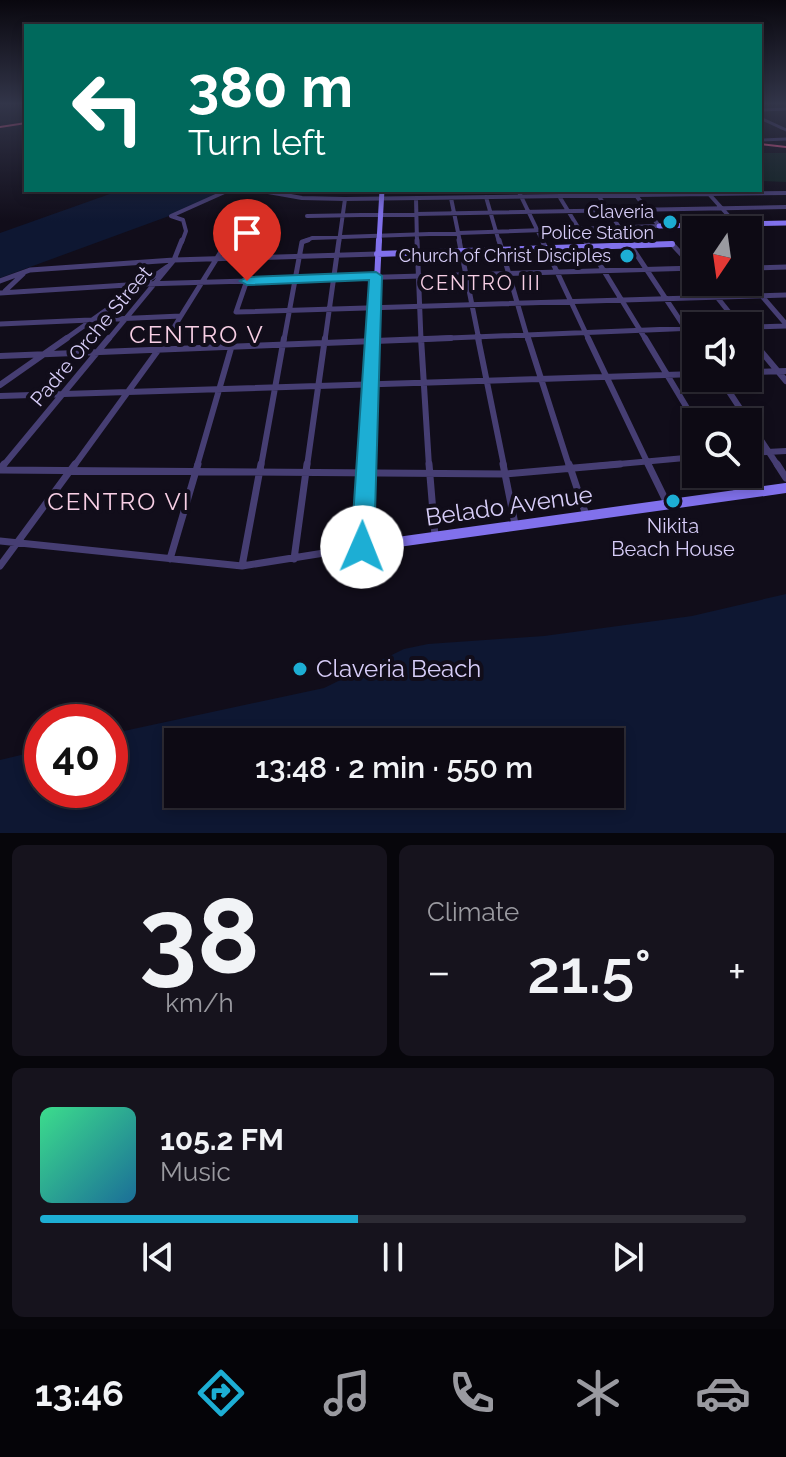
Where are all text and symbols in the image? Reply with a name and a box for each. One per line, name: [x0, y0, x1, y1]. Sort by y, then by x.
text: 380 m: [188, 54, 353, 120]
icon: left: [56, 56, 160, 160]
text: Turn left: [188, 121, 326, 163]
pin: [213, 199, 281, 281]
place label: Claveria Police Station: [541, 201, 654, 243]
icon: arrive: [225, 211, 269, 255]
marker: Claveria Police Station: [661, 213, 679, 231]
north arrow: [682, 216, 762, 296]
map controls: [682, 216, 762, 488]
place label: Church of Christ Disciples: [399, 245, 611, 266]
marker: Church of Christ Disciples: [618, 247, 636, 265]
street label: Padre Orche Street: [25, 261, 157, 411]
district label: CENTRO III: [420, 271, 542, 295]
button: sound: [682, 312, 762, 392]
district label: CENTRO V: [129, 320, 265, 349]
button: search: [682, 408, 762, 488]
street label: Belado Avenue: [423, 479, 594, 532]
district label: CENTRO VI: [47, 487, 191, 516]
marker: Nikita Beach House: [664, 492, 682, 510]
position arrow: [320, 505, 404, 589]
place label: Nikita Beach House: [611, 514, 735, 561]
place label: Claveria Beach: [316, 654, 481, 683]
marker: Claveria Beach: [291, 660, 309, 678]
speed limit sign: 40: [24, 704, 128, 808]
text: 13:48 · 2 min · 550 m: [255, 750, 533, 785]
text: 38: [139, 875, 260, 997]
text: Climate: [427, 897, 519, 927]
text: 21.5°: [527, 937, 651, 1007]
text: −: [427, 946, 451, 997]
text: +: [728, 946, 746, 997]
text: km/h: [165, 988, 234, 1018]
text: 105.2 FM: [160, 1122, 284, 1157]
text: Music: [160, 1157, 231, 1187]
icon: previous: [136, 1235, 180, 1279]
icon: pause: [371, 1235, 415, 1279]
icon: next: [606, 1235, 650, 1279]
icon: directions: [193, 1365, 249, 1421]
icon: music: [319, 1365, 375, 1421]
icon: phone: [444, 1365, 500, 1421]
icon: climate: [570, 1365, 626, 1421]
icon: car: [695, 1365, 751, 1421]
text: 13:46: [35, 1372, 124, 1414]

